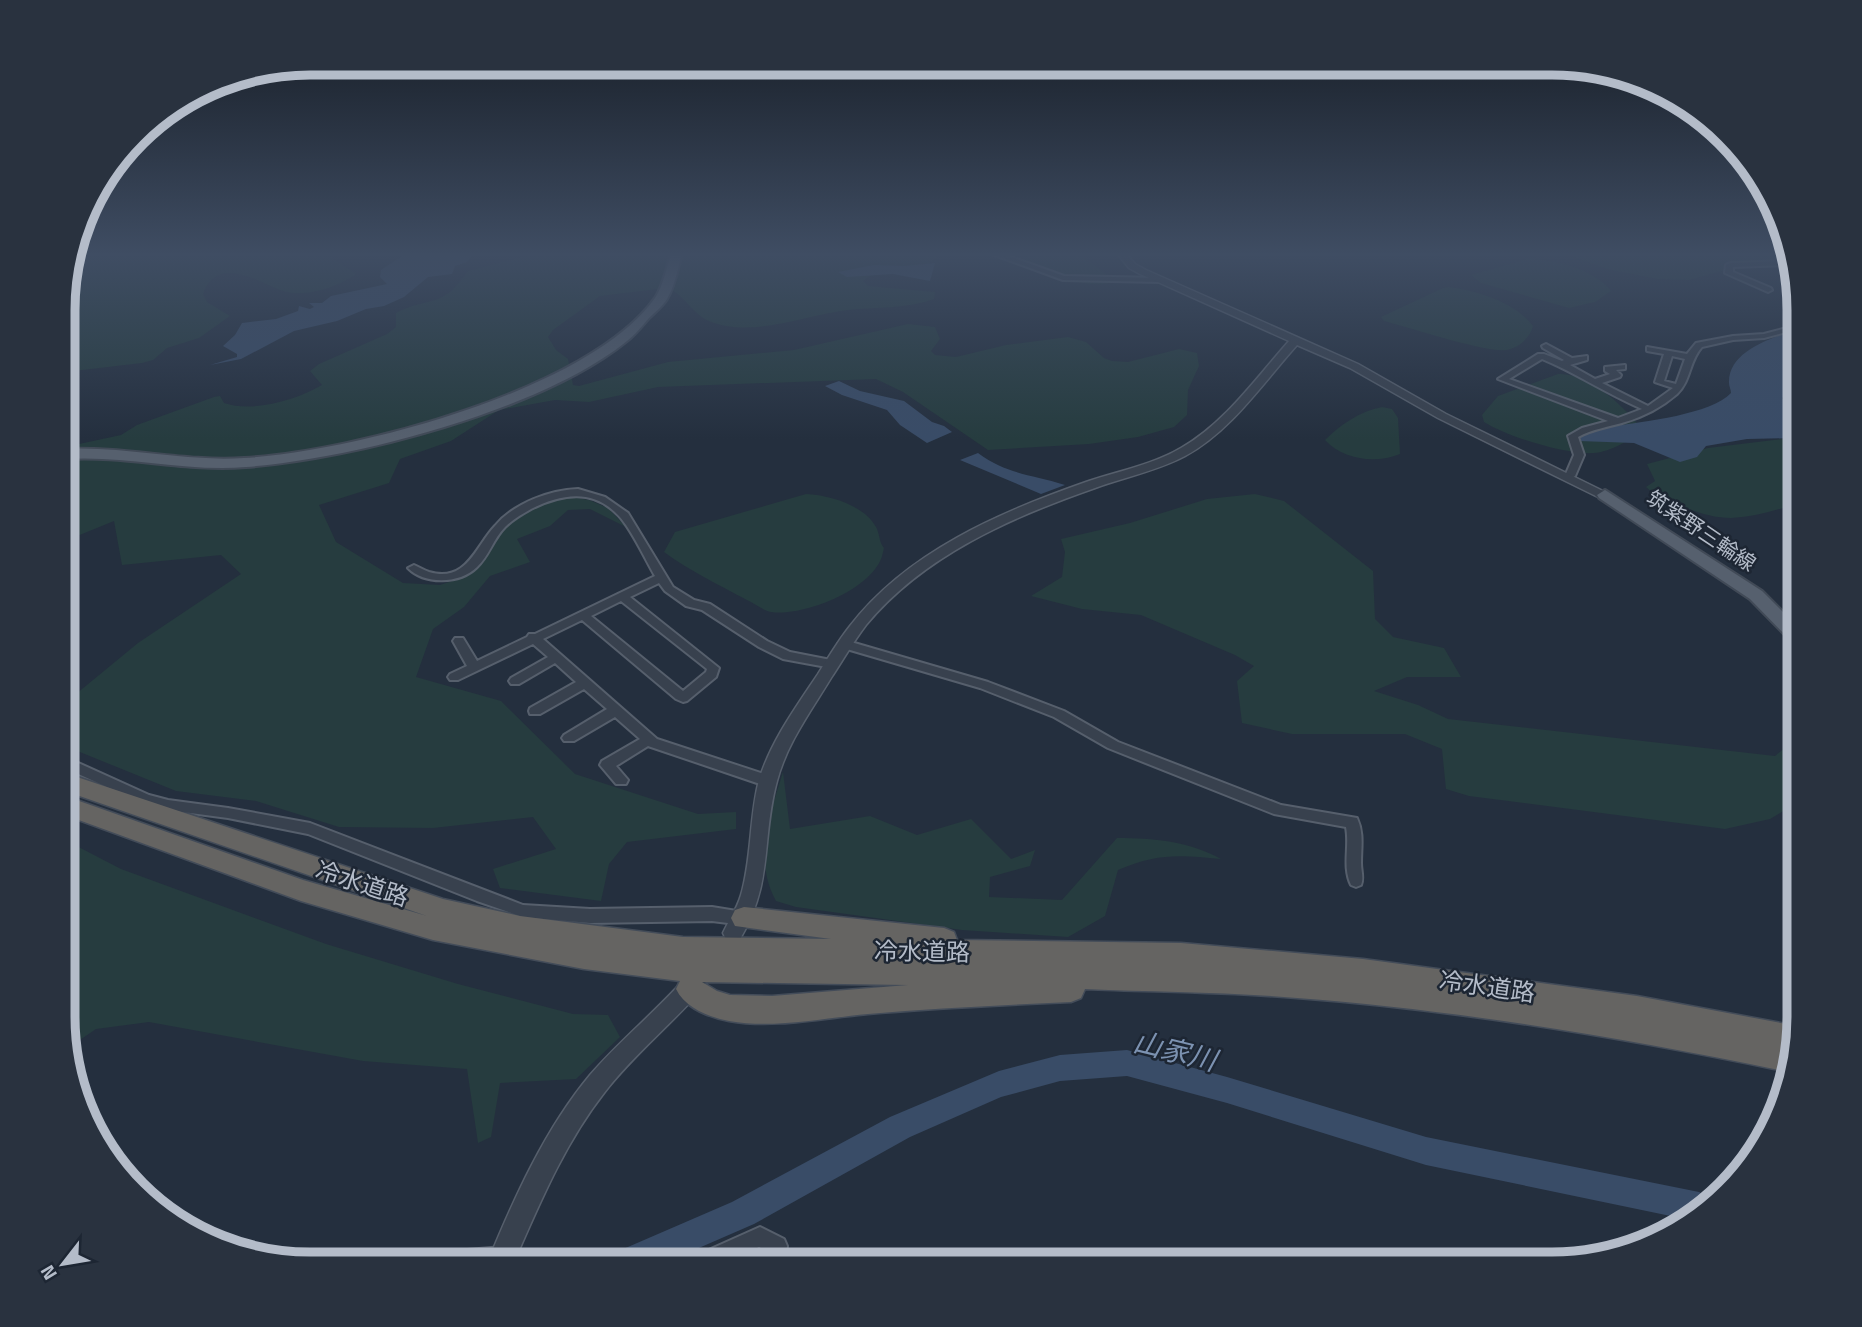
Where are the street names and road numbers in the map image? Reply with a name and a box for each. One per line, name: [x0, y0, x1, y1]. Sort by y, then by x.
street label: 筑紫野三輪線: [1640, 482, 1763, 579]
street label: 冷水道路: [311, 851, 414, 915]
street label: 冷水道路: [874, 932, 970, 970]
street label: 冷水道路: [1437, 962, 1537, 1011]

